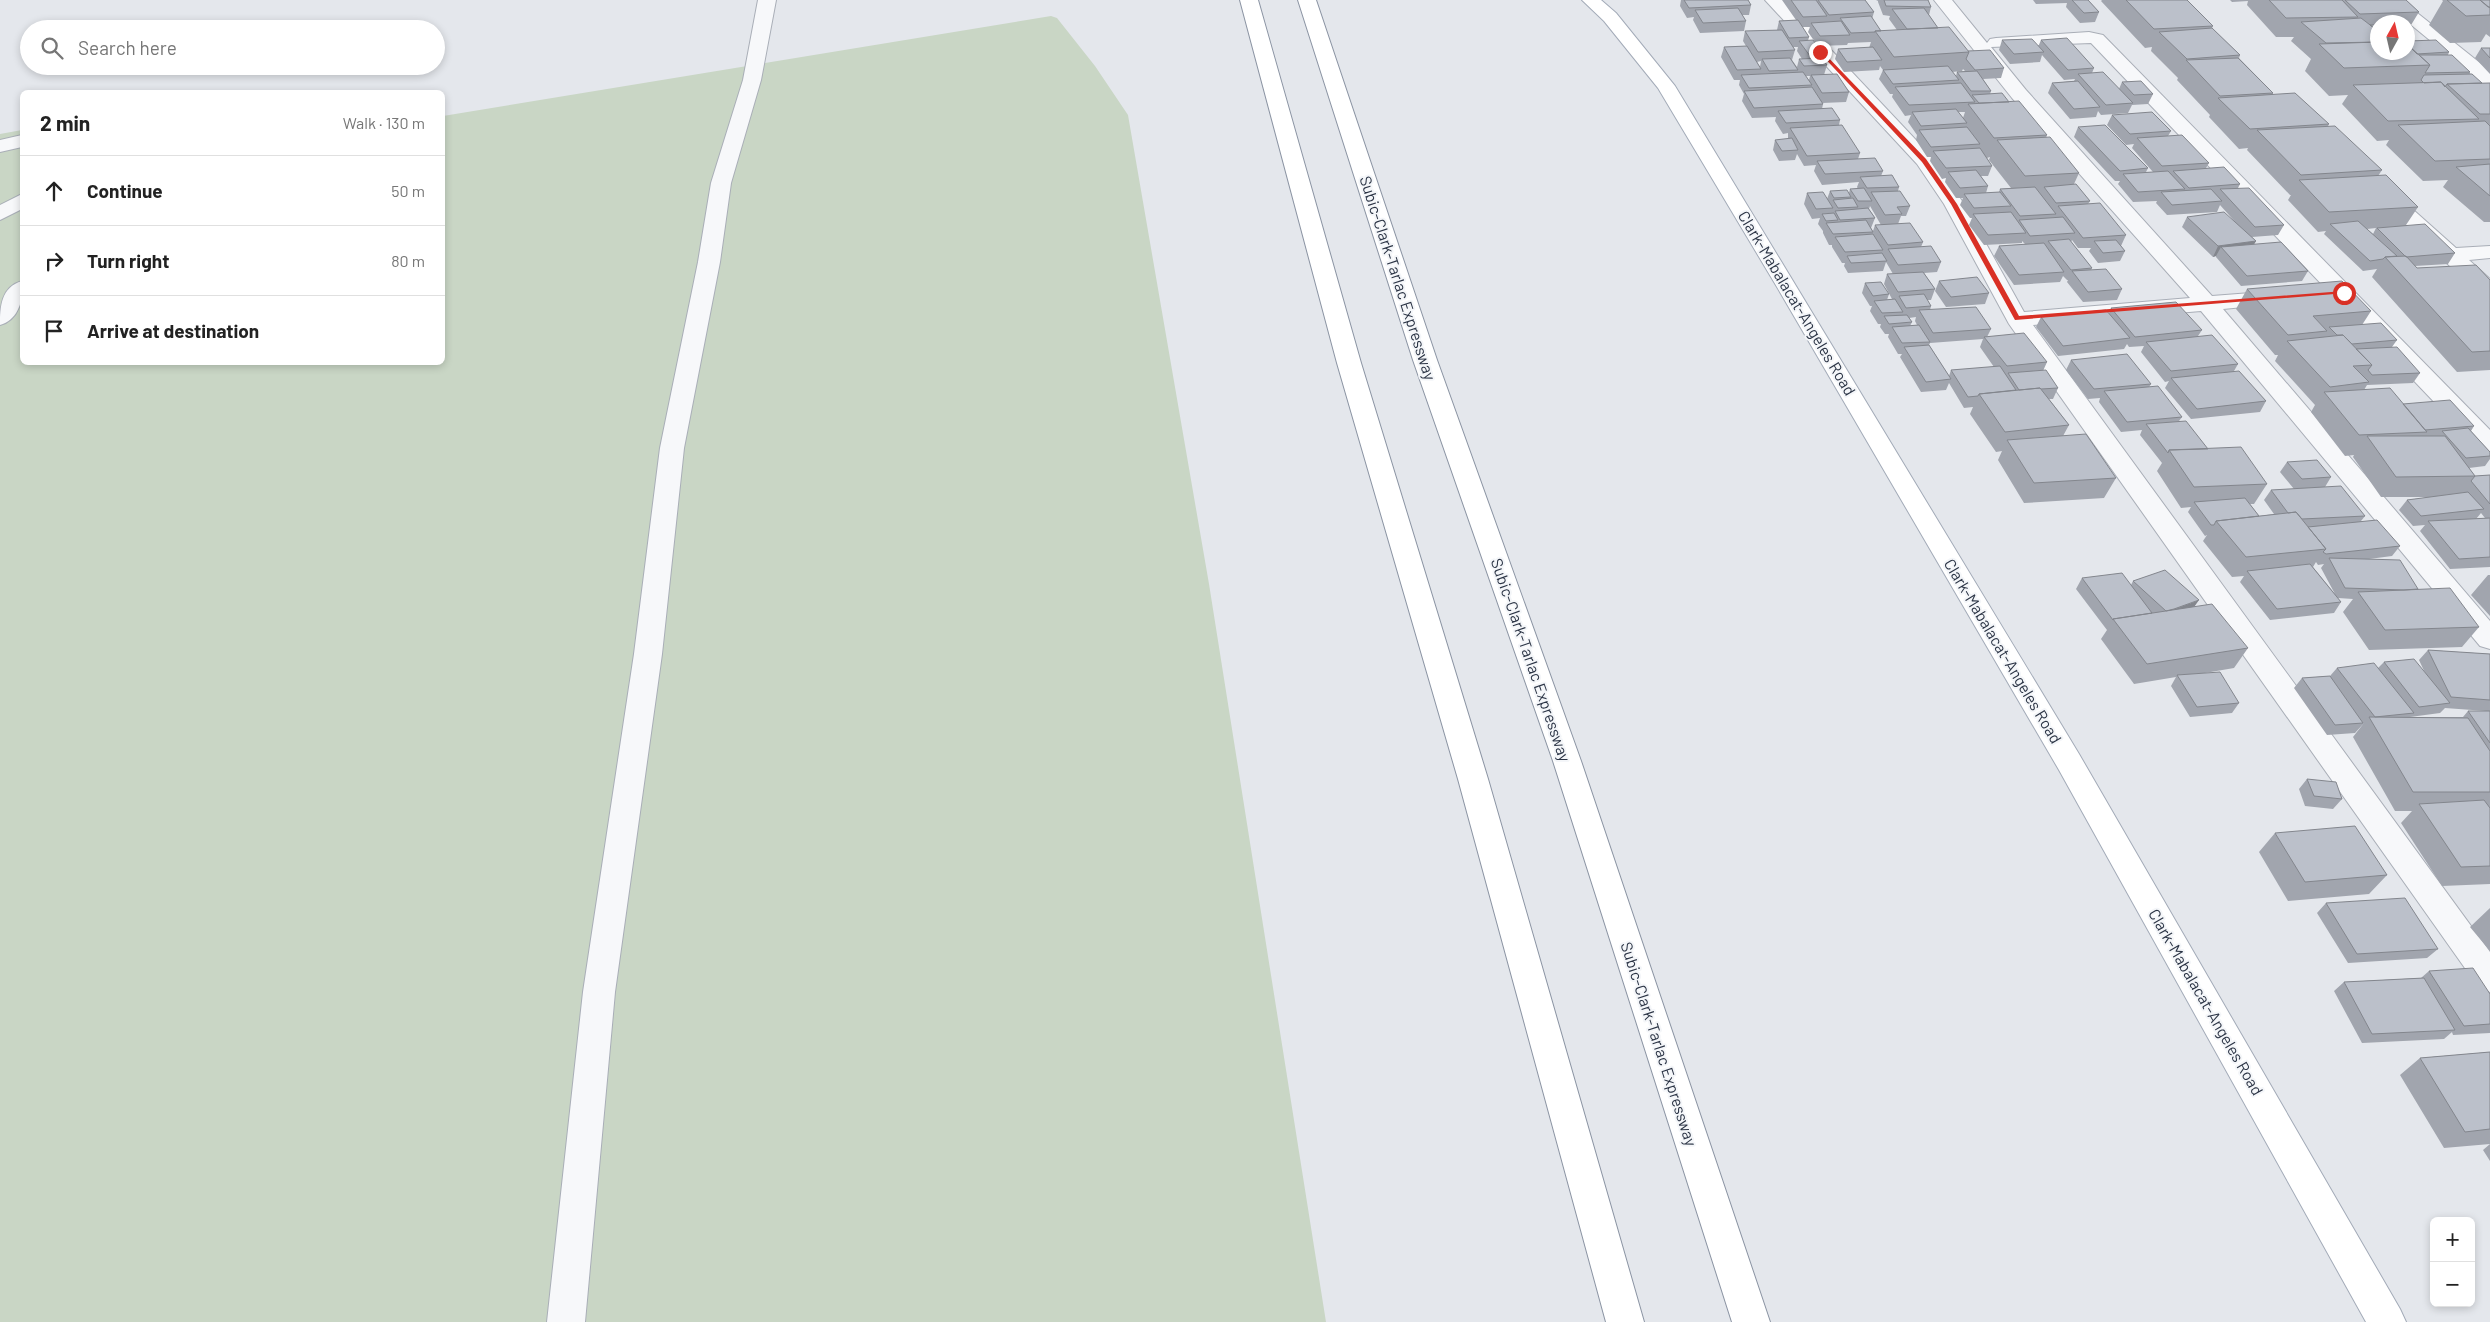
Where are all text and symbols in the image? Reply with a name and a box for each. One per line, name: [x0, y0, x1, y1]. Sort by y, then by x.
north arrow: [2370, 15, 2415, 60]
search box: [20, 20, 445, 75]
icon: search: [38, 34, 66, 62]
text: Search here: [78, 36, 177, 59]
route end: [1809, 41, 1832, 64]
text: 2 min: [40, 110, 90, 135]
text: Walk · 130 m: [343, 113, 425, 132]
street label: Subic-Clark-Tarlac Expressway: [1356, 173, 1441, 383]
icon: ahead: [40, 177, 68, 205]
text: Continue: [87, 179, 163, 202]
text: 50 m: [391, 181, 425, 200]
street label: Clark-Mabalacat-Angeles Road: [1735, 207, 1860, 398]
icon: right: [40, 247, 68, 275]
text: Turn right: [87, 249, 169, 272]
text: 80 m: [391, 251, 425, 270]
route start: [2333, 282, 2356, 305]
icon: arrive: [40, 317, 68, 345]
text: Arrive at destination: [87, 319, 259, 342]
street label: Clark-Mabalacat-Angeles Road: [1941, 555, 2066, 746]
street label: Subic-Clark-Tarlac Expressway: [1488, 556, 1575, 765]
street label: Clark-Mabalacat-Angeles Road: [2145, 905, 2268, 1098]
street label: Subic-Clark-Tarlac Expressway: [1617, 939, 1702, 1149]
map controls: [2430, 1217, 2475, 1307]
button: +: [2430, 1217, 2475, 1262]
button: −: [2430, 1262, 2475, 1307]

